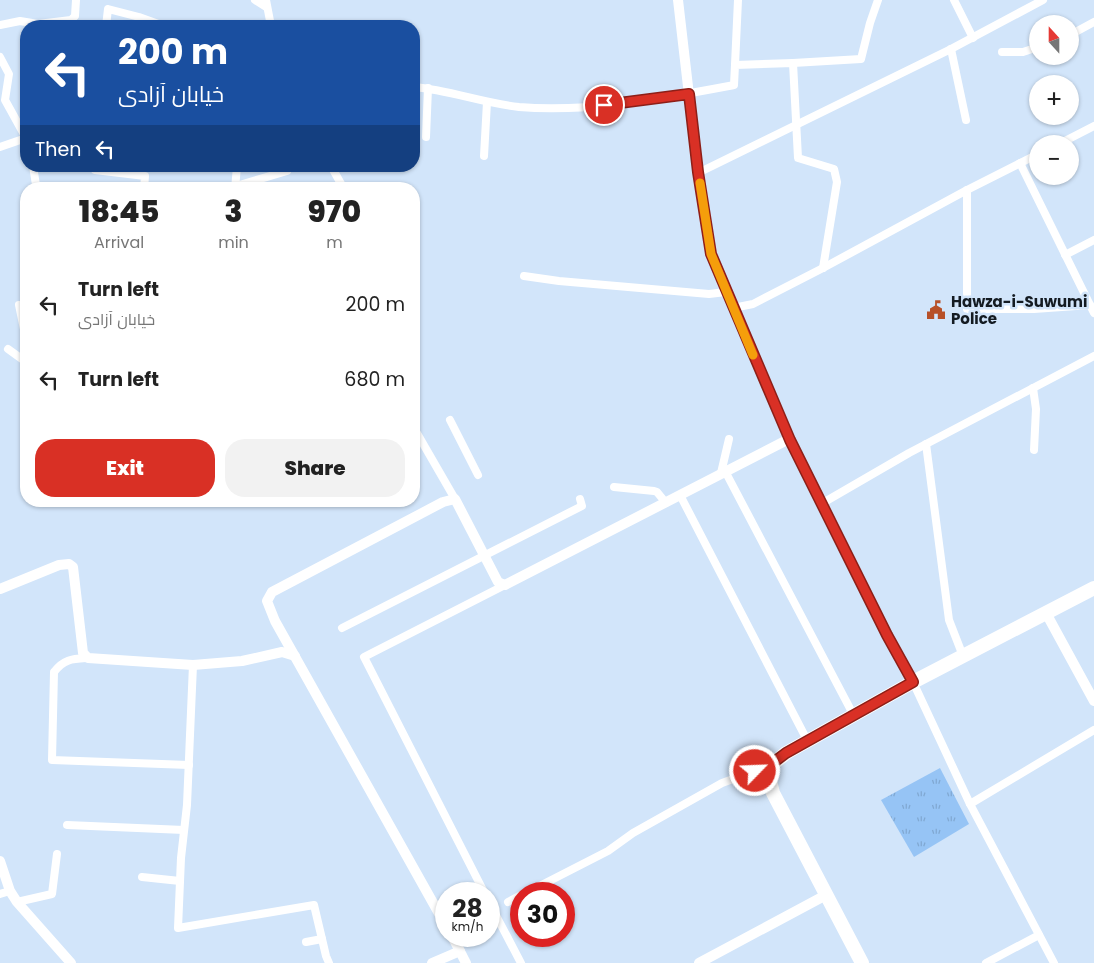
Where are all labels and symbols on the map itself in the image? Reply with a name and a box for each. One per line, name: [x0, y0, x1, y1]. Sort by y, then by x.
north arrow: [1029, 15, 1079, 65]
pin: [583, 84, 625, 126]
place label: Hawza-i-Suwumi Police: [951, 291, 1087, 329]
public building icon: Hawza-i-Suwumi Police: [925, 299, 947, 321]
position arrow: [728, 744, 780, 796]
speed limit sign: 30: [510, 882, 575, 947]

